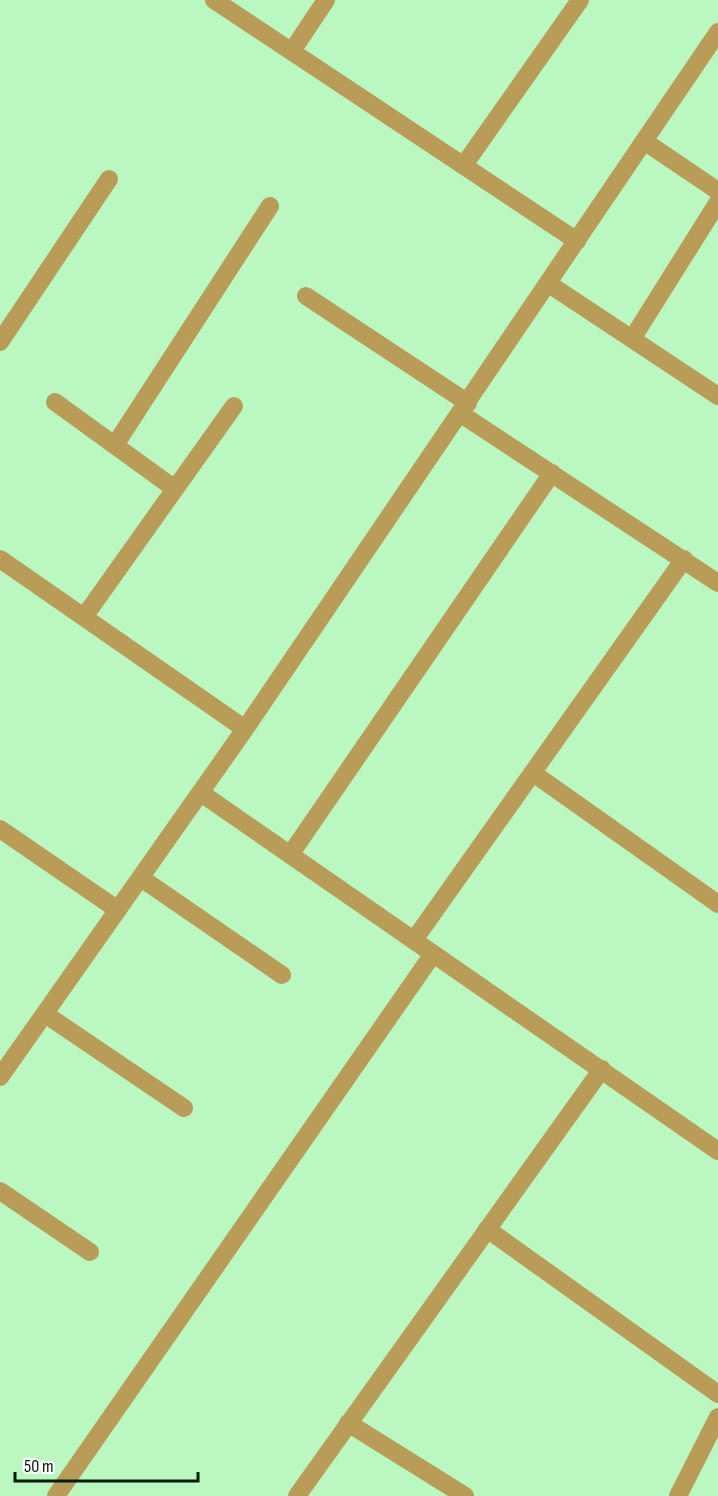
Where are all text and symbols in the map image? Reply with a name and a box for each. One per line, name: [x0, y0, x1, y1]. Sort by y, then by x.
scale bar: [15, 1445, 198, 1483]
text: 50 m: [24, 1456, 54, 1477]

